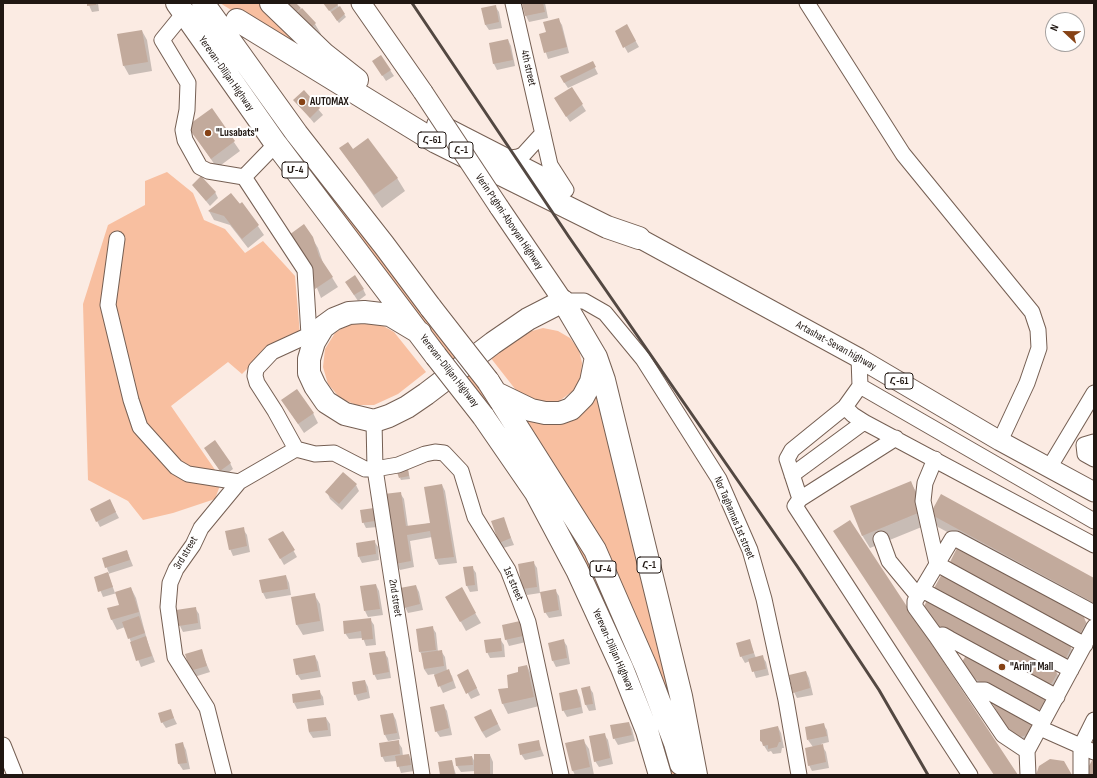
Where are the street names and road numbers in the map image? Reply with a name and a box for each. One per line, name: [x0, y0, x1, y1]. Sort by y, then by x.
street label: Yerevan-Dilijan Highway: [195, 34, 257, 114]
street label: 4th street: [517, 49, 539, 87]
road number: Հ-61: [418, 132, 446, 148]
road number: Հ-1: [449, 142, 473, 158]
road number: Մ-4: [282, 162, 308, 178]
street label: Verin Ptghni-Abovyan Highway: [472, 172, 546, 272]
street label: Artashat-Sevan highway: [793, 318, 879, 374]
street label: Yerevan-Dilijan Highway: [417, 332, 481, 410]
road number: Հ-61: [885, 373, 913, 389]
street label: Nor Taghamas 1st street: [711, 475, 757, 561]
street label: 3rd street: [171, 534, 201, 572]
road number: Հ-1: [637, 557, 661, 573]
road number: Մ-4: [590, 561, 616, 577]
street label: 1st street: [500, 565, 526, 603]
street label: 2nd street: [386, 578, 404, 618]
street label: Yerevan-Dilijan Highway: [589, 607, 637, 693]

